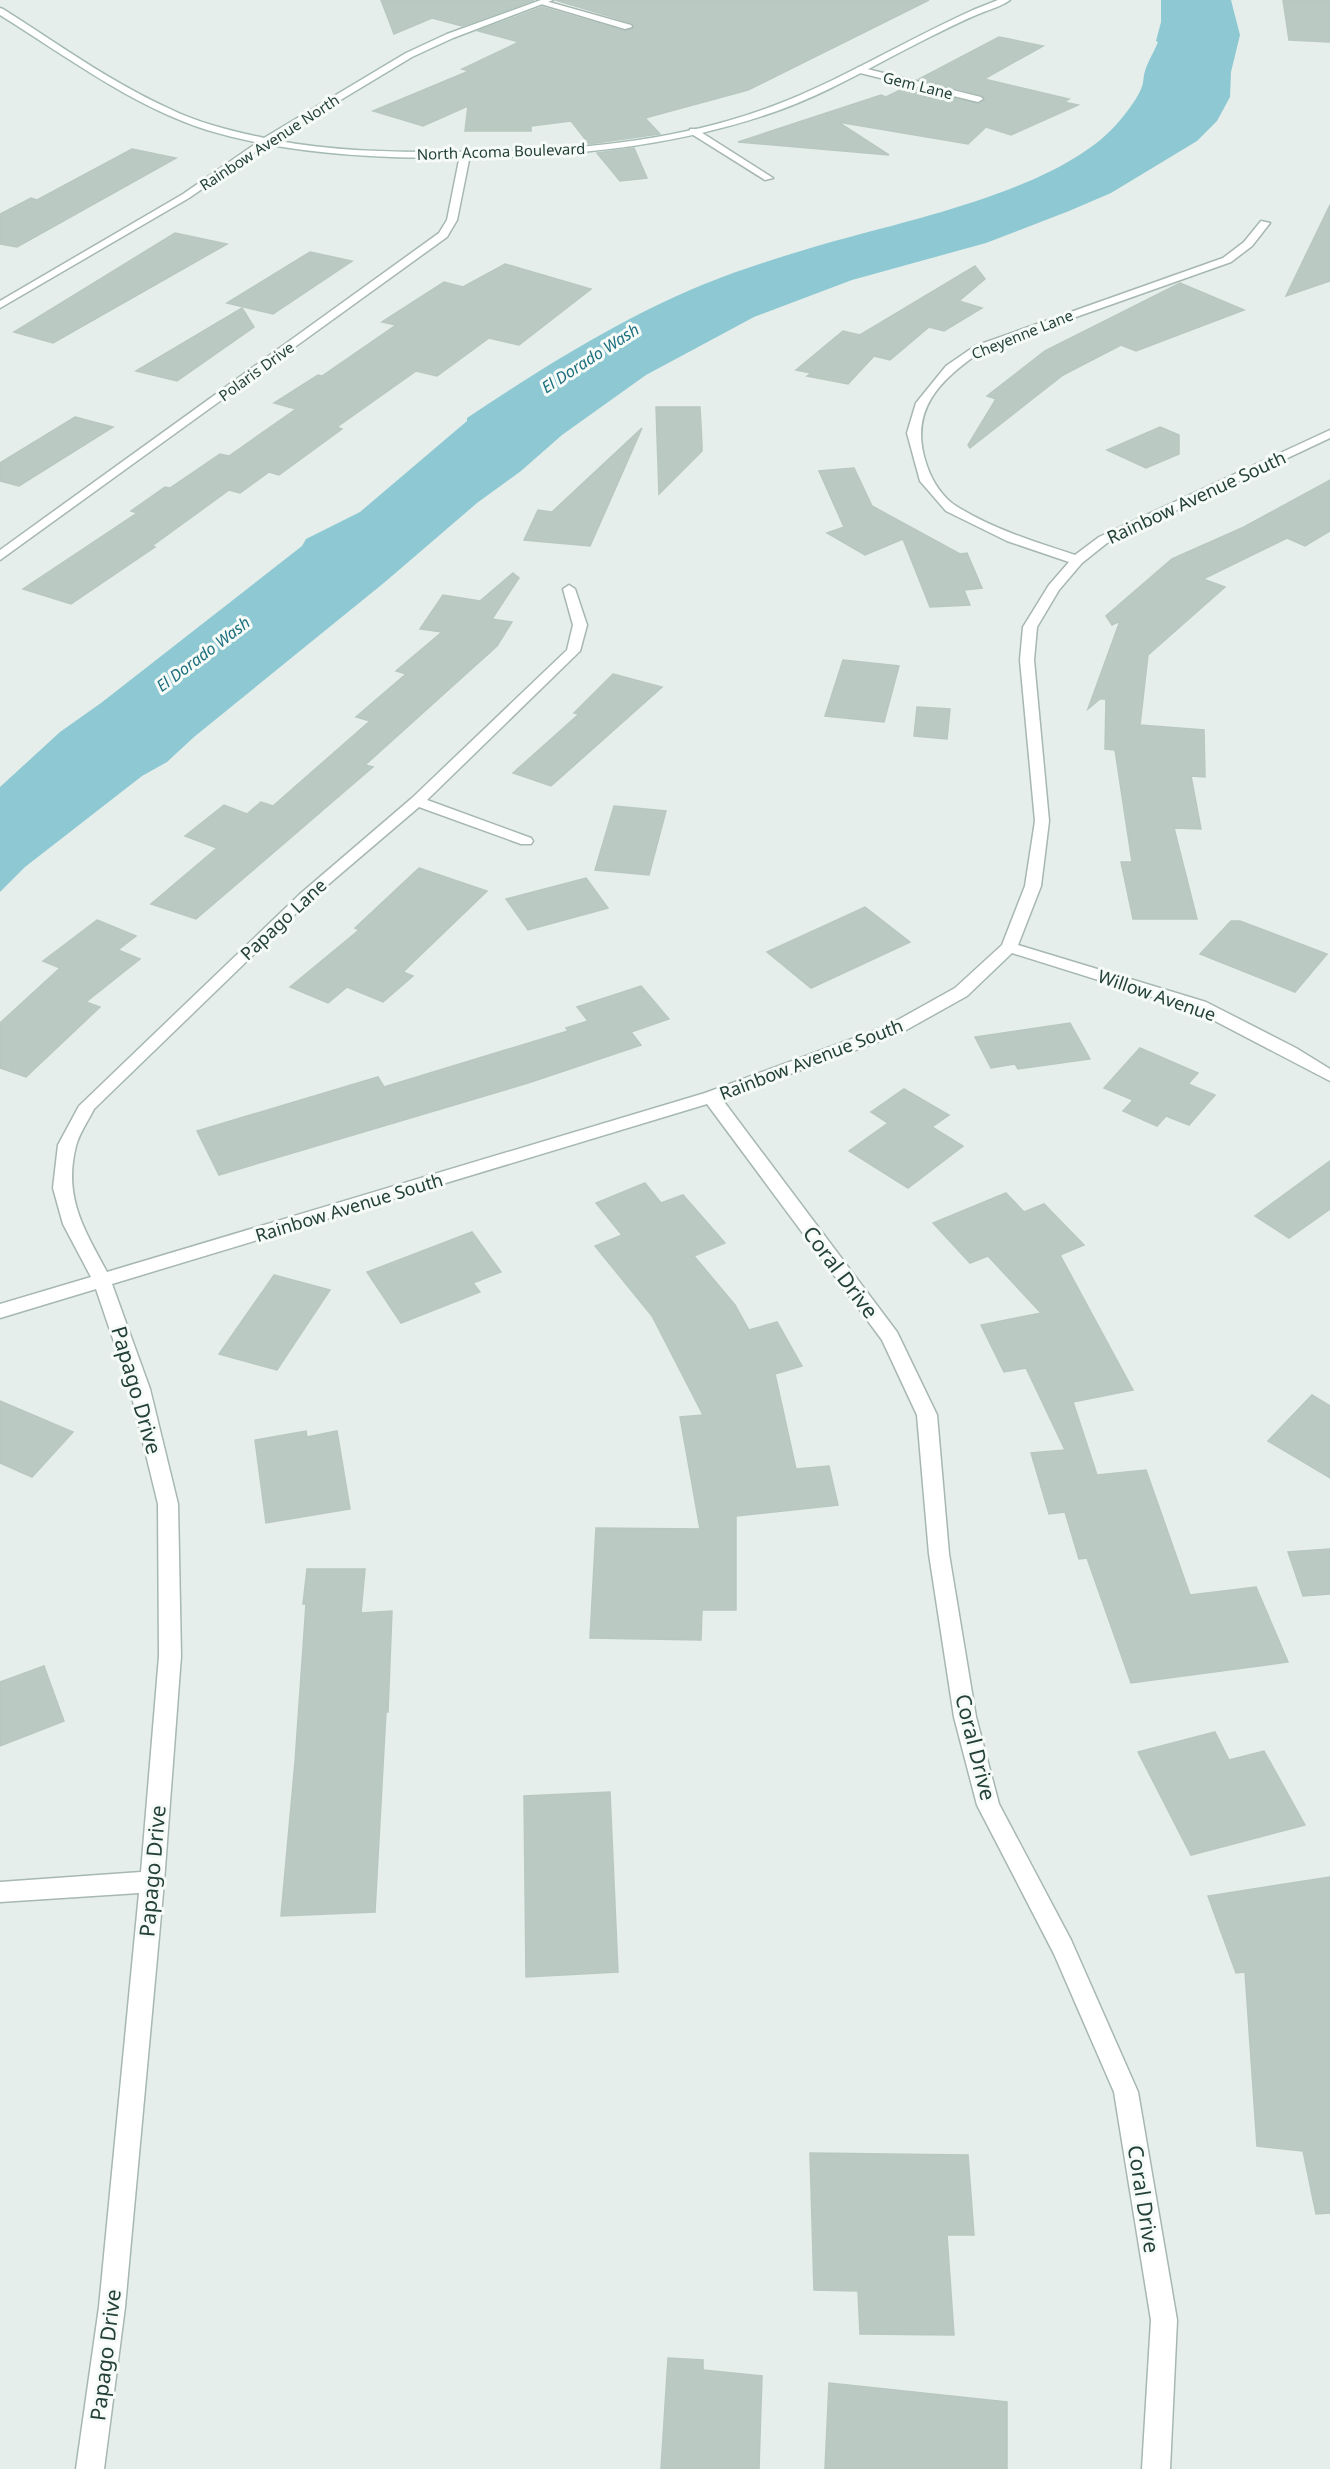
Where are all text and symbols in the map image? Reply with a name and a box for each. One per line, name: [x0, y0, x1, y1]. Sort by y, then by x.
street label: Gem Lane: [881, 67, 955, 103]
street label: Rainbow Avenue North: [195, 89, 343, 195]
street label: North Acoma Boulevard: [416, 138, 586, 164]
street label: Cheyenne Lane: [968, 305, 1076, 363]
water label: El Dorado Wash: [537, 318, 643, 398]
street label: Polaris Drive: [214, 337, 298, 405]
street label: Rainbow Avenue South: [1103, 445, 1289, 549]
water label: El Dorado Wash: [151, 611, 255, 697]
street label: Papago Lane: [235, 873, 331, 965]
street label: Willow Avenue: [1095, 964, 1219, 1026]
street label: Rainbow Avenue South: [716, 1013, 906, 1105]
street label: Rainbow Avenue South: [252, 1167, 446, 1247]
street label: Coral Drive: [797, 1220, 885, 1324]
street label: Papago Drive: [105, 1323, 169, 1457]
street label: Coral Drive: [949, 1691, 1003, 1803]
street label: Papago Drive: [132, 1804, 172, 1938]
street label: Coral Drive: [1122, 2143, 1166, 2255]
street label: Papago Drive: [83, 2288, 127, 2422]

